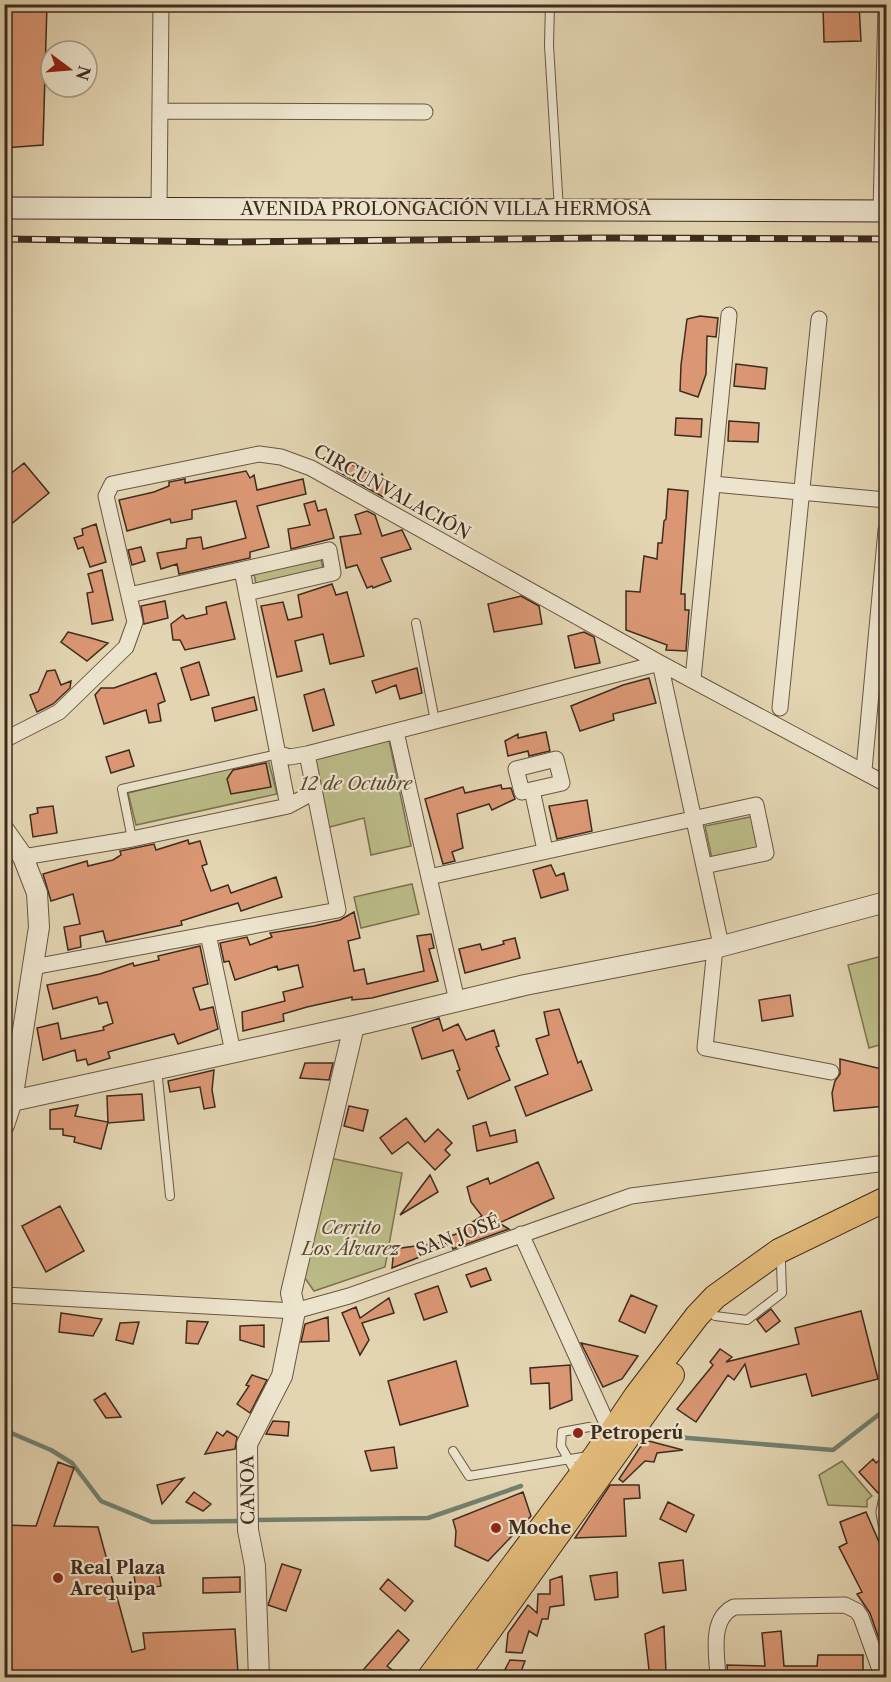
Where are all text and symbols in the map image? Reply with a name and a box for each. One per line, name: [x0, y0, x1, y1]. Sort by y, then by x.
north arrow: [39, 39, 99, 99]
text: N: [72, 64, 95, 83]
street label: AVENIDA PROLONGACIÓN VILLA HERMOSA: [240, 197, 652, 220]
street label: CIRCUNVALACIÓN: [310, 439, 475, 544]
park label: 12 de Octubre: [299, 773, 414, 795]
street label: SAN JOSÉ: [413, 1210, 503, 1261]
park label: Cerrito Los Álvarez: [300, 1217, 402, 1260]
place label: Petroperú: [590, 1422, 684, 1444]
marker: Petroperú: [571, 1426, 585, 1440]
street label: CANOA: [236, 1454, 260, 1525]
place label: Moche: [508, 1517, 571, 1539]
marker: Moche: [489, 1521, 503, 1535]
place label: Real Plaza Arequipa: [69, 1557, 166, 1600]
marker: Real Plaza Arequipa: [51, 1571, 65, 1585]

